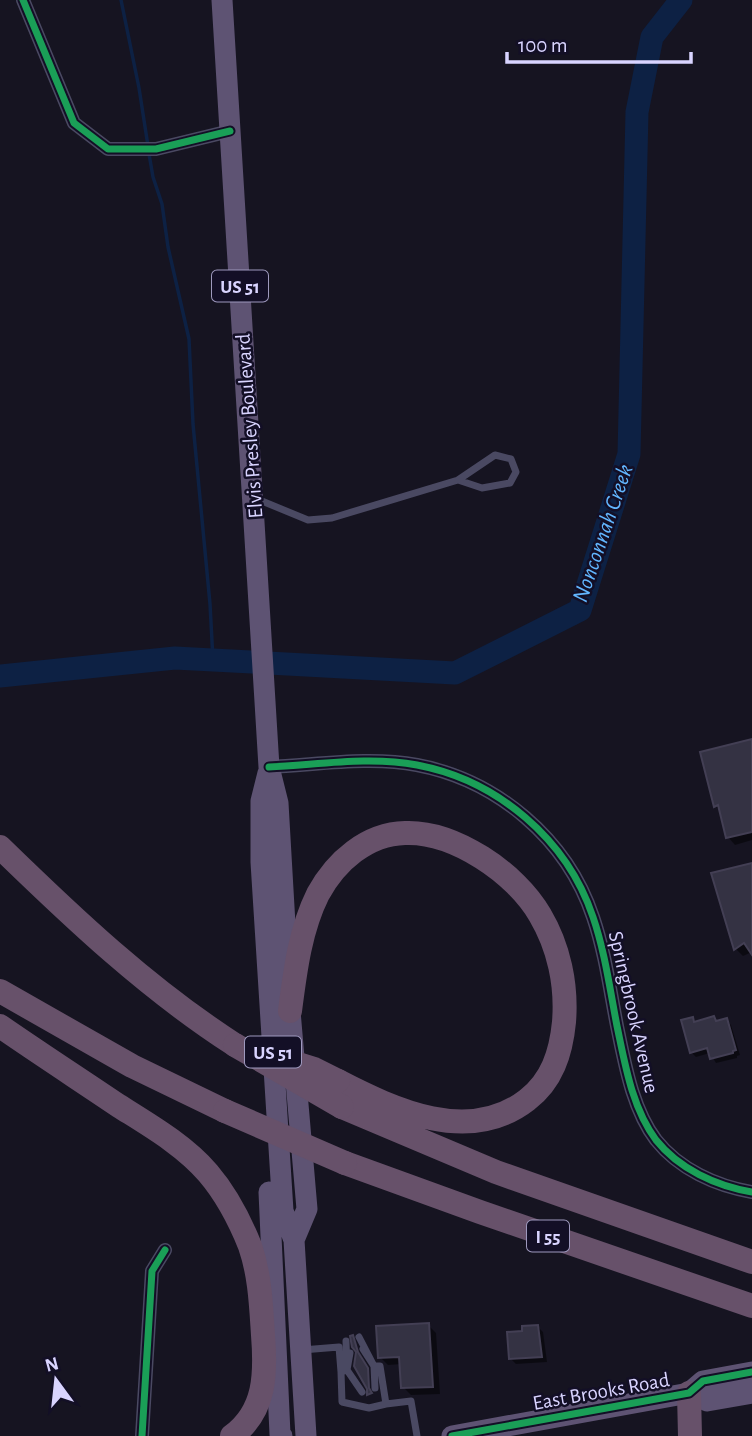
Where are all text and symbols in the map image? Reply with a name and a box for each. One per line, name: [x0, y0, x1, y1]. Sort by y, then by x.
scale bar: [507, 21, 691, 65]
text: 100 m: [518, 35, 568, 56]
road number: US 51: [212, 270, 268, 302]
street label: Elvis Presley Boulevard: [233, 333, 266, 519]
water label: Nonconnah Creek: [569, 461, 638, 605]
street label: Springbrook Avenue: [605, 929, 662, 1095]
road number: US 51: [245, 1036, 301, 1068]
road number: I 55: [527, 1220, 569, 1252]
north arrow: [21, 1345, 91, 1415]
text: N: [43, 1354, 61, 1376]
street label: East Brooks Road: [531, 1369, 671, 1414]

